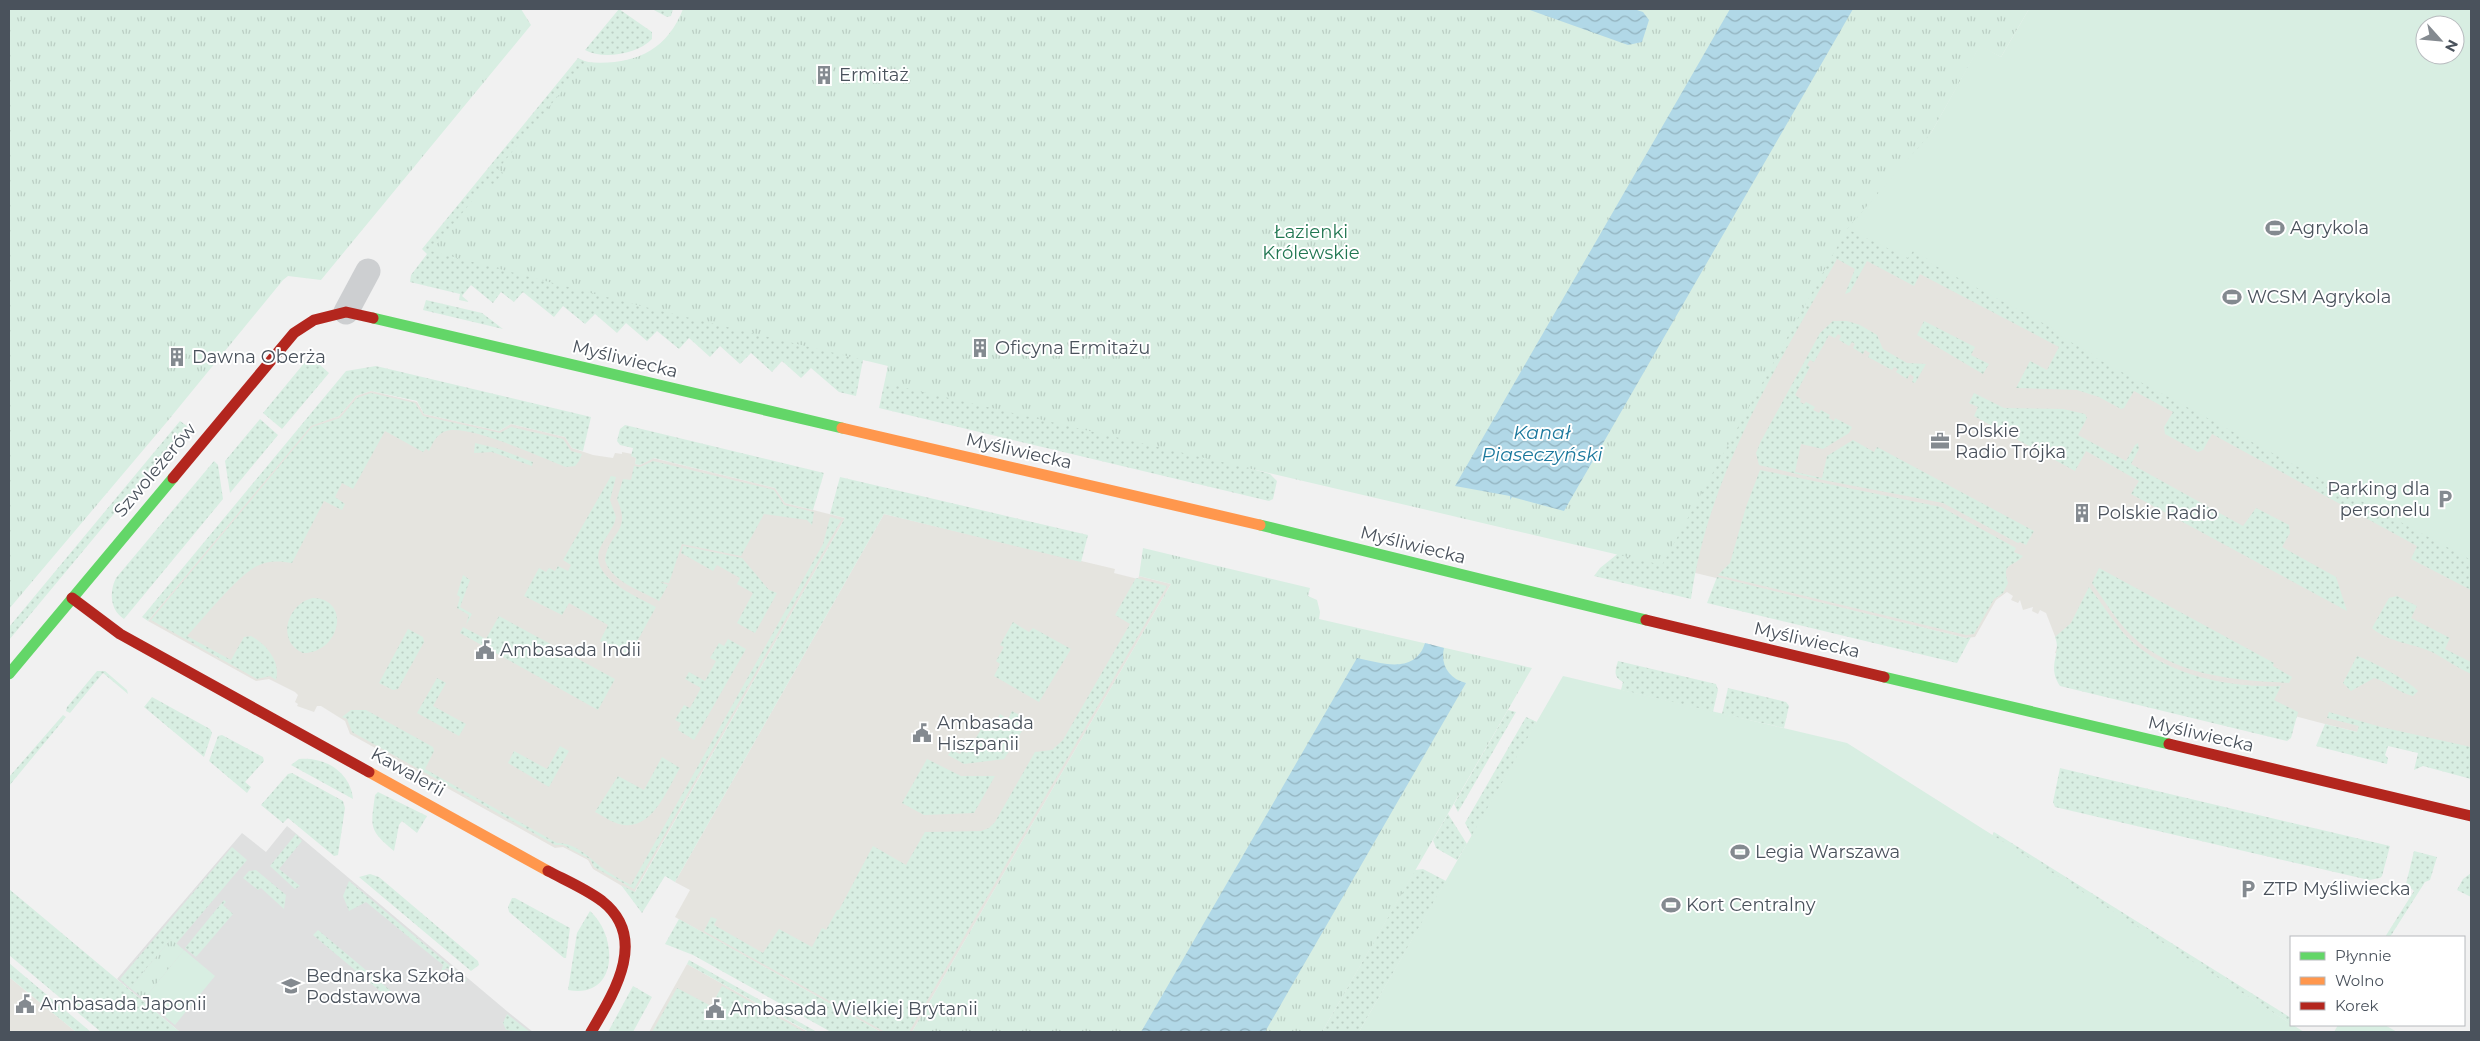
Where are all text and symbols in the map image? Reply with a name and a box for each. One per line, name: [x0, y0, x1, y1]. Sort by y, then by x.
north arrow: [2415, 15, 2465, 65]
text: N: [2441, 37, 2462, 55]
building icon: Ermitaż: [813, 64, 835, 86]
place label: Ermitaż: [839, 64, 909, 86]
sports icon: Agrykola: [2264, 217, 2286, 239]
place label: Agrykola: [2290, 217, 2369, 239]
park label: Łazienki Królewskie: [1262, 221, 1360, 264]
sports icon: WCSM Agrykola: [2221, 286, 2243, 308]
place label: WCSM Agrykola: [2247, 286, 2391, 308]
street label: Myśliwiecka: [570, 335, 680, 383]
building icon: Oficyna Ermitażu: [969, 337, 991, 359]
place label: Oficyna Ermitażu: [995, 337, 1150, 359]
building icon: Dawna Oberża: [166, 346, 188, 368]
place label: Dawna Oberża: [192, 346, 326, 368]
street label: Szwoleżerów: [109, 418, 201, 522]
place label: Polskie Radio Trójka: [1955, 420, 2066, 463]
water label: Kanał Piaseczyński: [1481, 421, 1603, 466]
street label: Myśliwiecka: [964, 428, 1074, 474]
office icon: Polskie Radio Trójka: [1929, 430, 1951, 452]
place label: Parking dla personelu: [2327, 478, 2430, 521]
parking icon: Parking dla personelu: [2434, 488, 2456, 510]
building icon: Polskie Radio: [2071, 502, 2093, 524]
place label: Polskie Radio: [2097, 502, 2218, 524]
street label: Myśliwiecka: [1358, 521, 1468, 569]
street label: Myśliwiecka: [1752, 617, 1862, 663]
public building icon: Ambasada Indii: [474, 639, 496, 661]
place label: Ambasada Indii: [500, 639, 641, 661]
street label: Myśliwiecka: [2146, 711, 2256, 757]
place label: Ambasada Hiszpanii: [937, 712, 1034, 755]
public building icon: Ambasada Hiszpanii: [911, 722, 933, 744]
street label: Kawalerii: [367, 743, 449, 801]
sports icon: Legia Warszawa: [1729, 841, 1751, 863]
place label: Legia Warszawa: [1755, 841, 1900, 863]
parking icon: ZTP Myśliwiecka: [2237, 878, 2259, 900]
place label: ZTP Myśliwiecka: [2263, 878, 2411, 900]
sports icon: Kort Centralny: [1660, 894, 1682, 916]
place label: Kort Centralny: [1686, 894, 1816, 916]
legend: [2290, 936, 2465, 1026]
text: Płynnie: [2335, 946, 2391, 965]
place label: Bednarska Szkoła Podstawowa: [306, 965, 465, 1008]
text: Wolno: [2335, 971, 2384, 990]
school or university icon: Bednarska Szkoła Podstawowa: [280, 975, 302, 997]
public building icon: Ambasada Japonii: [14, 993, 36, 1015]
place label: Ambasada Japonii: [40, 993, 207, 1015]
text: Korek: [2335, 996, 2379, 1015]
public building icon: Ambasada Wielkiej Brytanii: [704, 998, 726, 1020]
place label: Ambasada Wielkiej Brytanii: [730, 998, 978, 1020]

